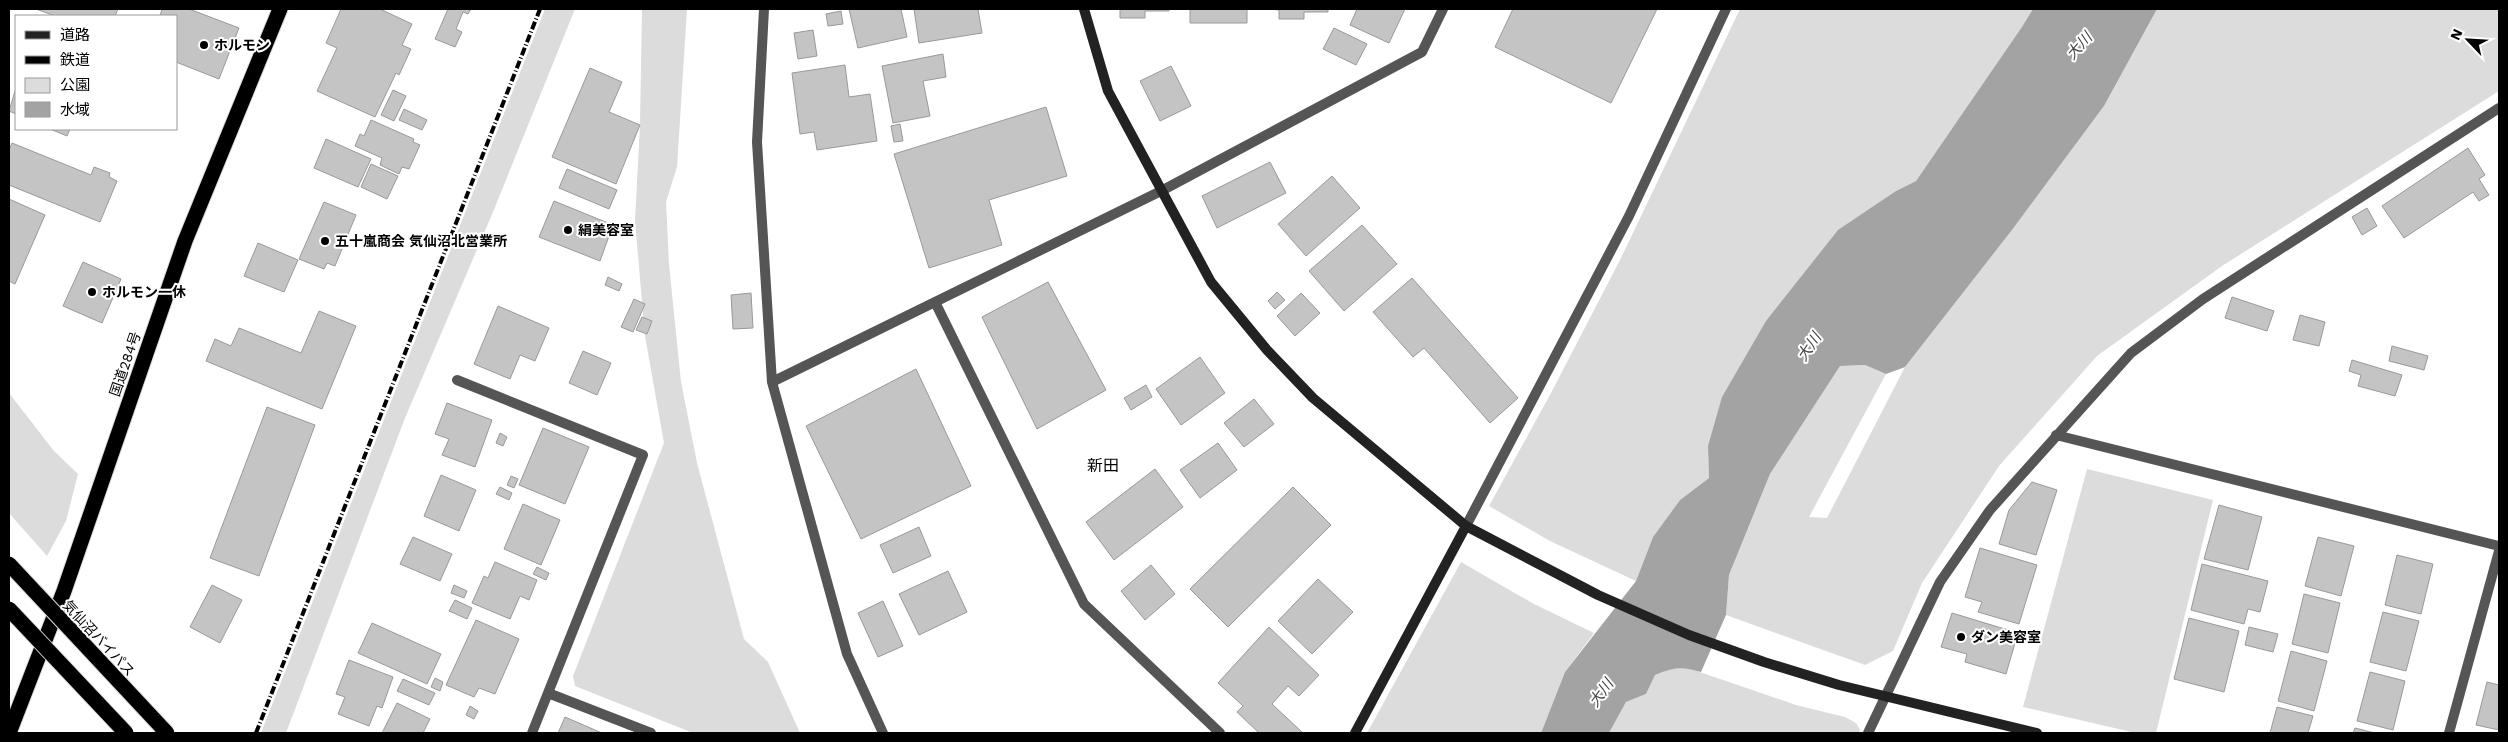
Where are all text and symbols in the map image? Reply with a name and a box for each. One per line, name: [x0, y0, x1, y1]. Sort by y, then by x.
legend: [15, 15, 178, 130]
north arrow: [2443, 15, 2493, 65]
text: 道路: [60, 26, 90, 44]
text: N: [2447, 26, 2466, 43]
water label: 大川: [2062, 27, 2097, 63]
place label: ホルモン: [214, 37, 270, 53]
marker: ホルモン: [198, 39, 210, 51]
text: 鉄道: [60, 51, 90, 69]
text: 公園: [60, 76, 90, 94]
text: 水域: [60, 101, 90, 119]
place label: 絹美容室: [578, 222, 634, 238]
marker: 絹美容室: [562, 224, 574, 236]
place label: 五十嵐商会 気仙沼北営業所: [335, 233, 507, 249]
marker: 五十嵐商会 気仙沼北営業所: [319, 235, 331, 247]
place label: ホルモン一休: [102, 284, 186, 300]
marker: ホルモン一休: [86, 286, 98, 298]
water label: 大川: [1793, 328, 1826, 364]
street label: 国道284号: [106, 330, 144, 398]
district label: 新田: [1087, 456, 1119, 475]
street label: 気仙沼バイパス: [60, 597, 138, 679]
place label: ダン美容室: [1971, 629, 2041, 645]
marker: ダン美容室: [1955, 631, 1967, 643]
water label: 大川: [1585, 674, 1618, 710]

